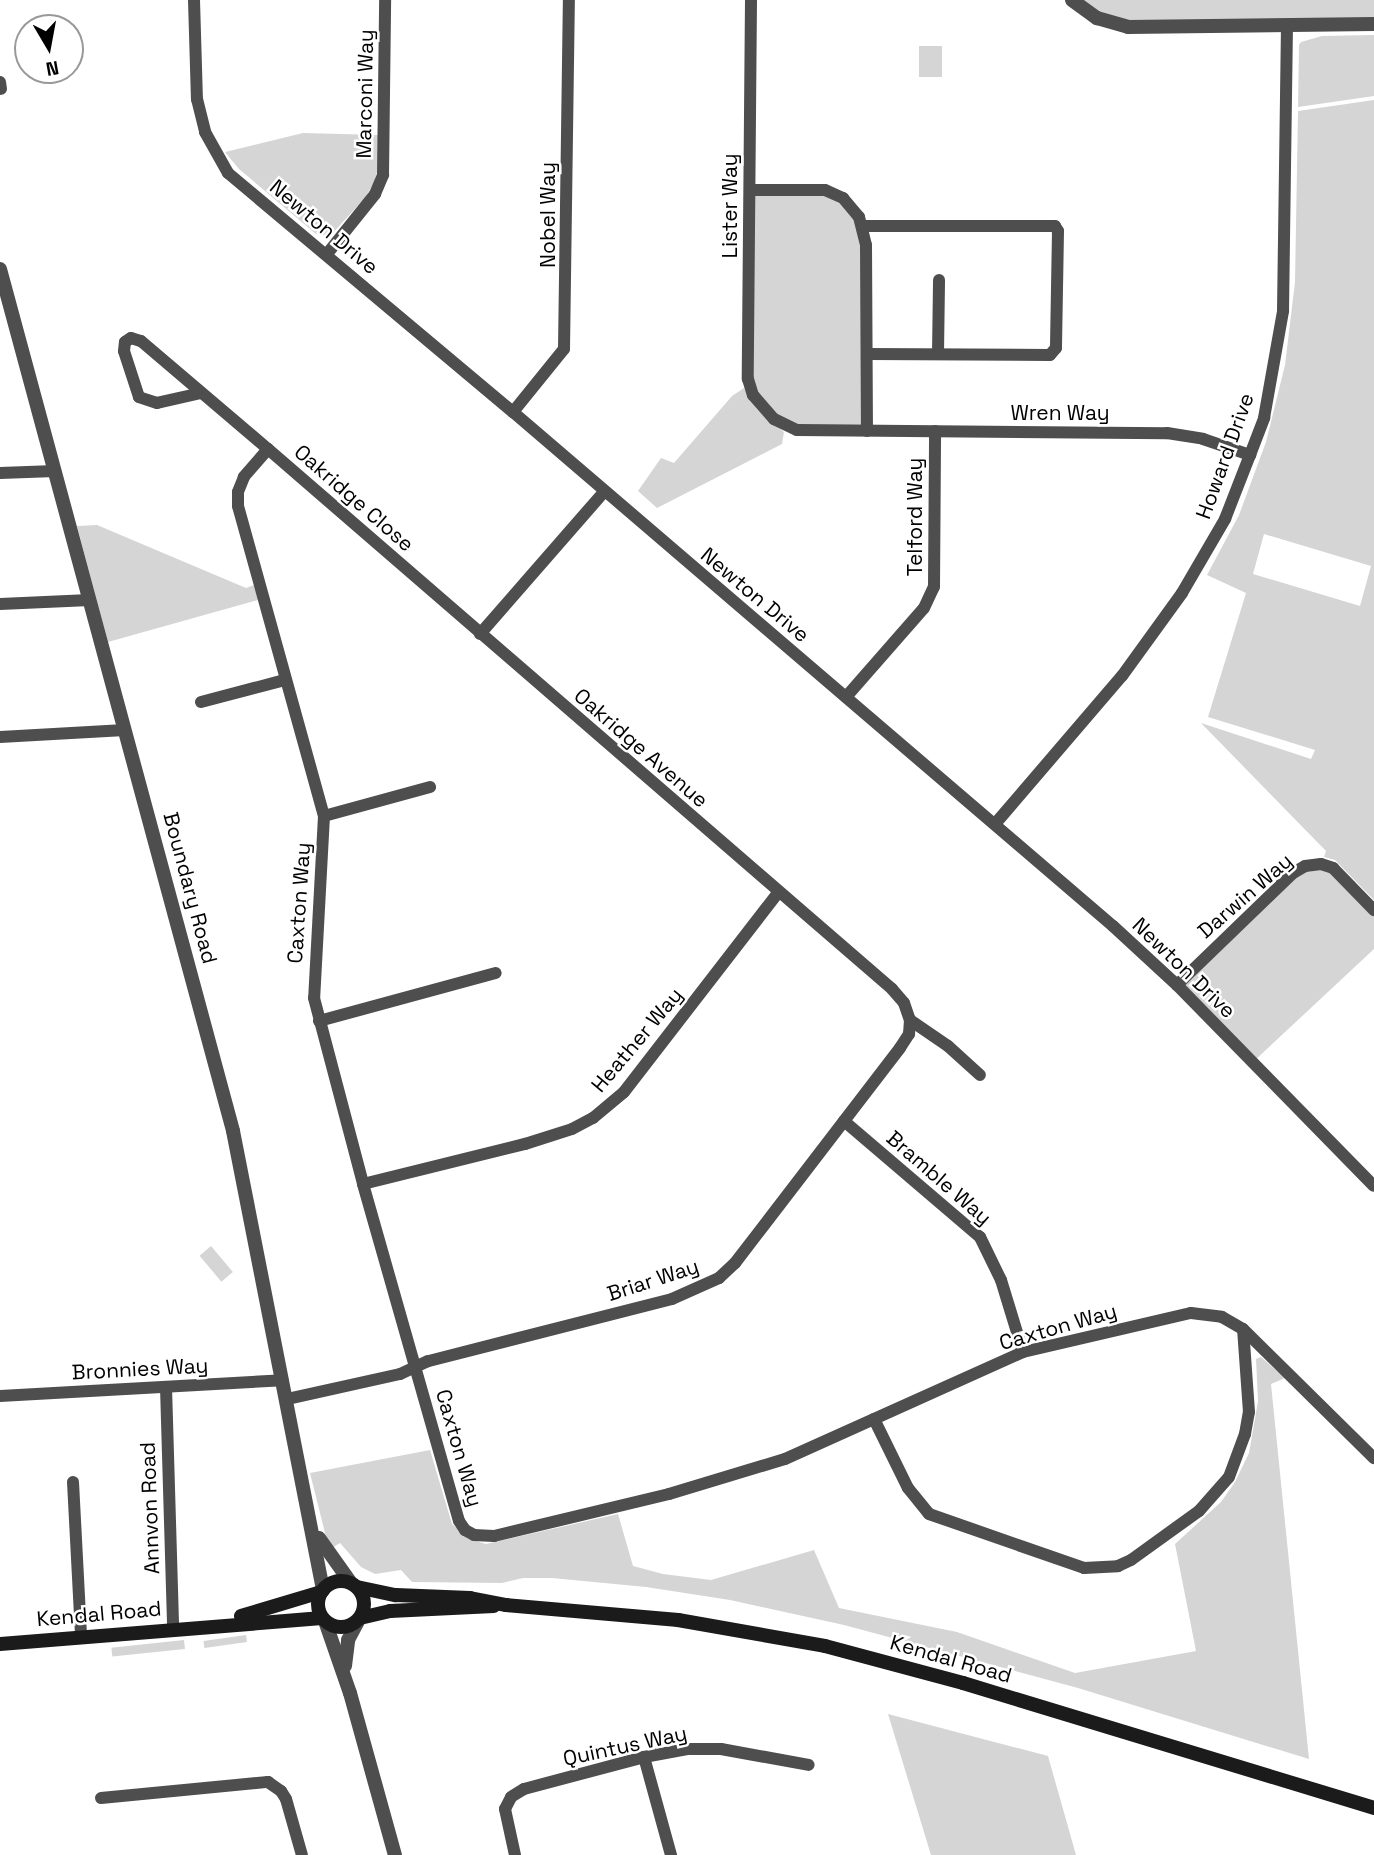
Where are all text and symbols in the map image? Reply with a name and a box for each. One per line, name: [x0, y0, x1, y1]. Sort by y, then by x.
north arrow: [14, 14, 84, 84]
street label: Marconi Way: [351, 29, 379, 159]
text: N: [44, 55, 61, 82]
street label: Lister Way: [717, 153, 743, 259]
street label: Nobel Way: [535, 162, 561, 268]
street label: Newton Drive: [265, 174, 383, 280]
street label: Howard Drive: [1191, 390, 1259, 522]
street label: Wren Way: [1010, 400, 1110, 426]
street label: Oakridge Close: [289, 439, 419, 557]
street label: Telford Way: [902, 458, 928, 576]
street label: Newton Drive: [696, 542, 814, 648]
street label: Oakridge Avenue: [569, 683, 713, 813]
street label: Boundary Road: [158, 809, 222, 967]
street label: Caxton Way: [282, 842, 316, 964]
street label: Darwin Way: [1193, 848, 1297, 944]
street label: Newton Drive: [1127, 912, 1241, 1024]
street label: Heather Way: [586, 983, 688, 1097]
street label: Bramble Way: [881, 1126, 997, 1230]
street label: Briar Way: [604, 1253, 702, 1307]
street label: Caxton Way: [996, 1298, 1120, 1356]
street label: Bronnies Way: [71, 1353, 209, 1385]
street label: Caxton Way: [430, 1386, 488, 1510]
street label: Annvon Road: [135, 1441, 165, 1575]
street label: Kendal Road: [35, 1596, 163, 1632]
street label: Kendal Road: [887, 1630, 1015, 1688]
street label: Quintus Way: [561, 1721, 689, 1771]

